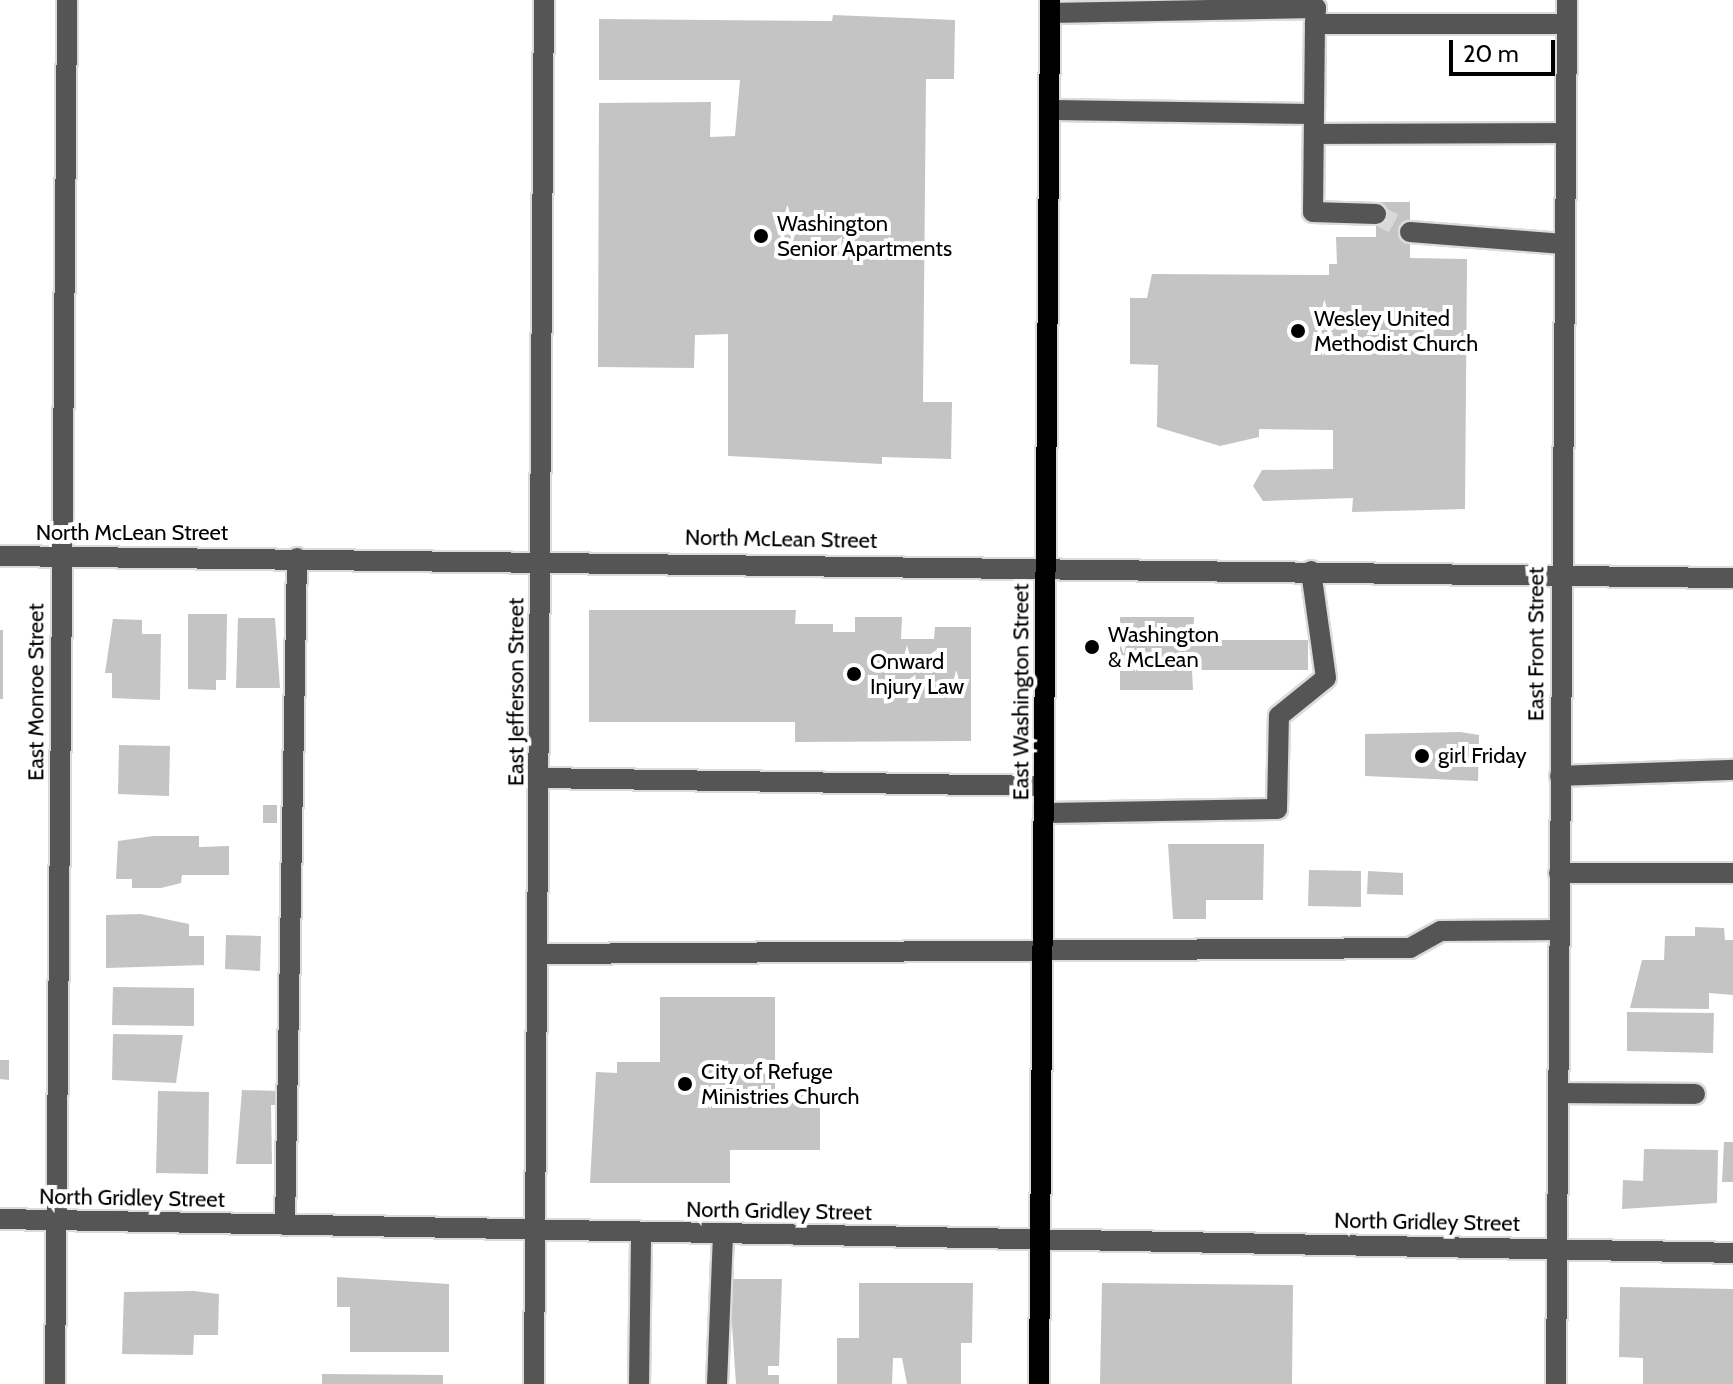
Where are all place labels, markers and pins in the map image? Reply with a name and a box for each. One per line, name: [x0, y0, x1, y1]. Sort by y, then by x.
place label: Washington Senior Apartments: [777, 210, 952, 262]
marker: Washington Senior Apartments: [752, 227, 770, 245]
place label: Wesley United Methodist Church: [1314, 305, 1478, 356]
marker: Wesley United Methodist Church: [1289, 322, 1307, 340]
place label: Washington & McLean: [1108, 621, 1219, 672]
marker: Washington & McLean: [1083, 638, 1101, 656]
place label: Onward Injury Law: [870, 648, 964, 700]
marker: Onward Injury Law: [845, 665, 863, 683]
place label: girl Friday: [1438, 743, 1527, 769]
marker: girl Friday: [1413, 747, 1431, 765]
place label: City of Refuge Ministries Church: [701, 1058, 859, 1110]
marker: City of Refuge Ministries Church: [676, 1075, 694, 1093]

